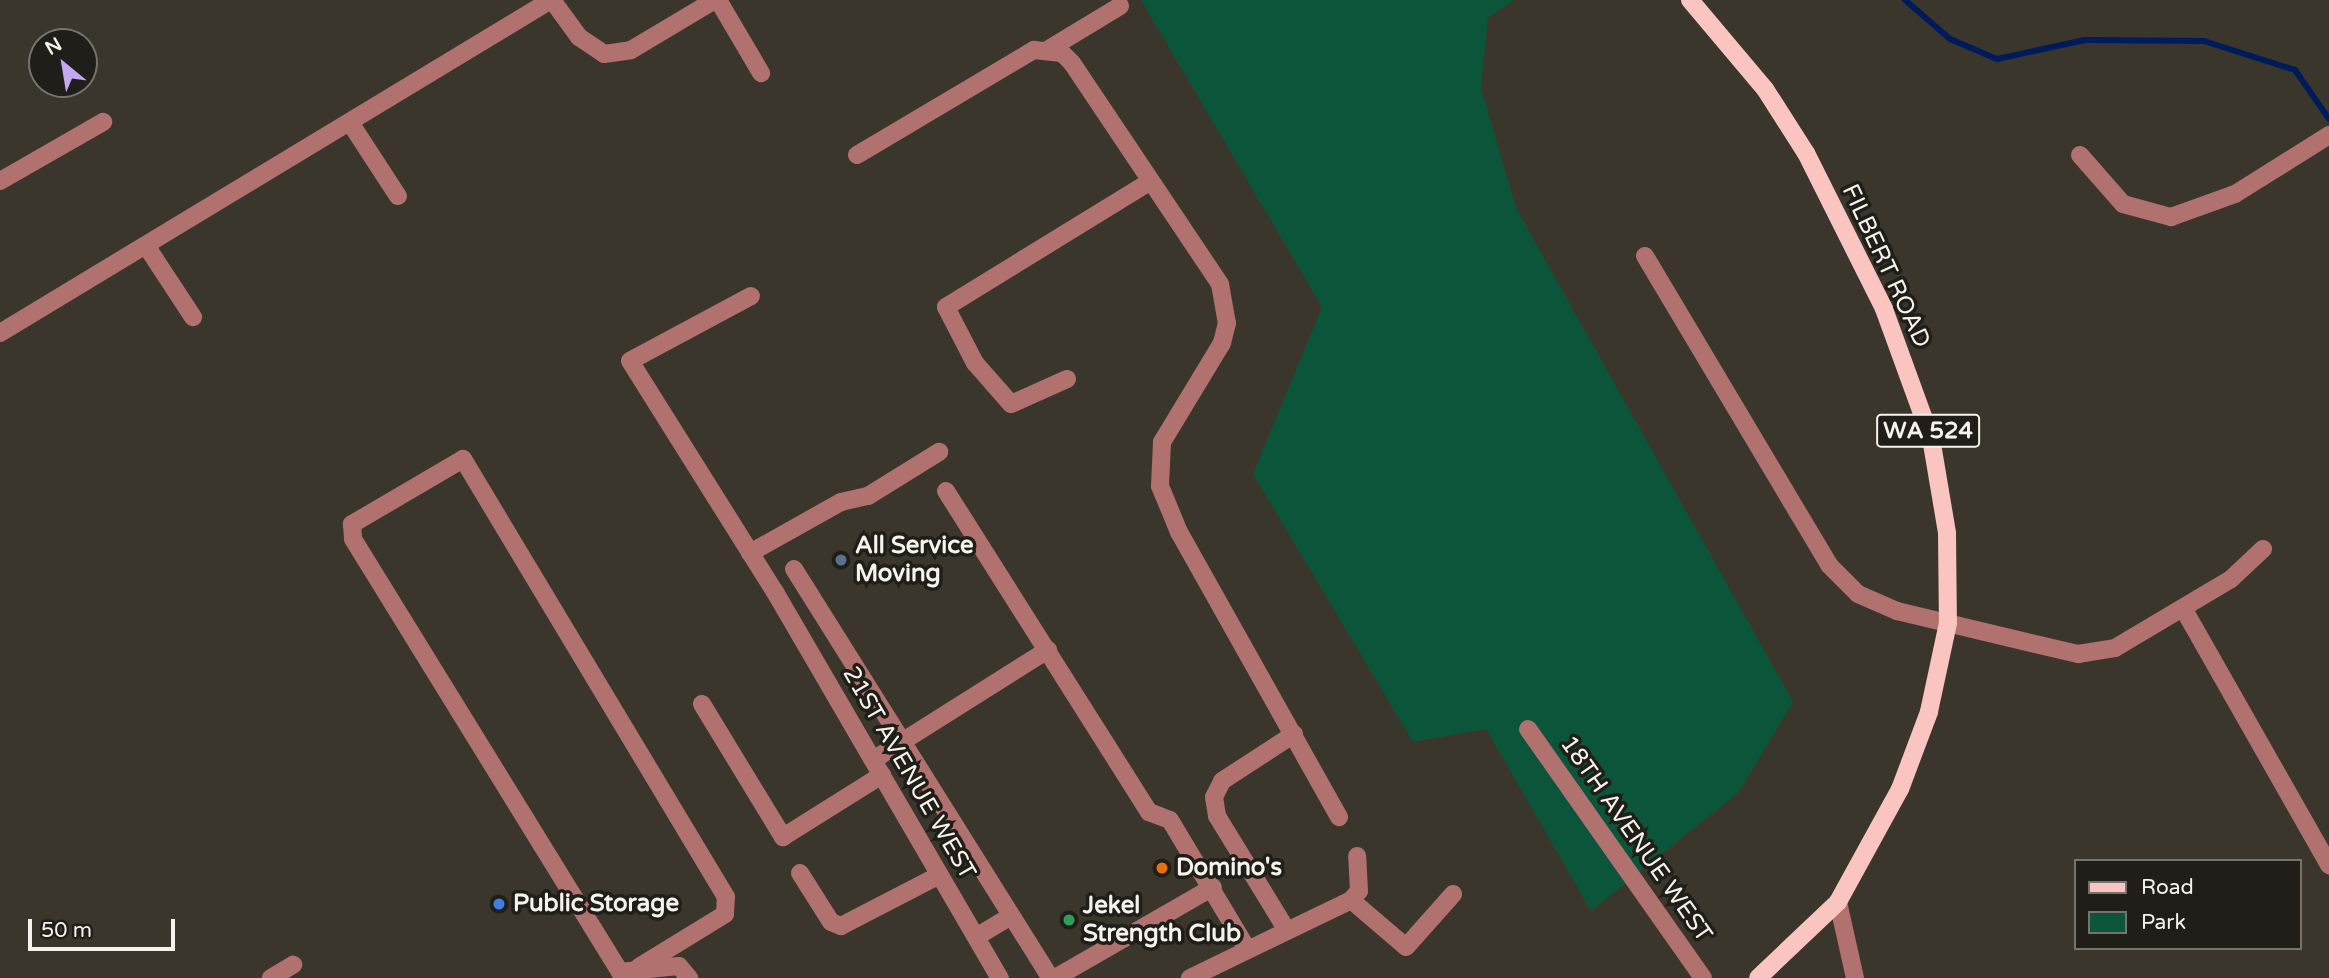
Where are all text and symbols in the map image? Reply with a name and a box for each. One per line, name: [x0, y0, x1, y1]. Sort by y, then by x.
north arrow: [28, 28, 98, 98]
text: N: [41, 33, 66, 60]
street label: FILBERT ROAD: [1835, 180, 1937, 352]
road number: WA 524: [1876, 412, 1980, 450]
place label: All Service Moving: [855, 532, 973, 588]
marker: All Service Moving: [833, 552, 849, 568]
street label: 21ST AVENUE WEST: [836, 662, 982, 884]
street label: 18TH AVENUE WEST: [1554, 730, 1718, 948]
place label: Domino's: [1176, 854, 1282, 882]
legend: [2074, 859, 2301, 950]
marker: Domino's: [1154, 860, 1170, 876]
text: Road: [2141, 875, 2194, 900]
place label: Public Storage: [513, 890, 679, 918]
place label: Jekel Strength Club: [1083, 892, 1241, 948]
marker: Public Storage: [491, 896, 507, 912]
scale bar: [32, 904, 178, 948]
text: Park: [2141, 910, 2186, 935]
marker: Jekel Strength Club: [1061, 912, 1077, 928]
text: 50 m: [41, 918, 92, 943]

